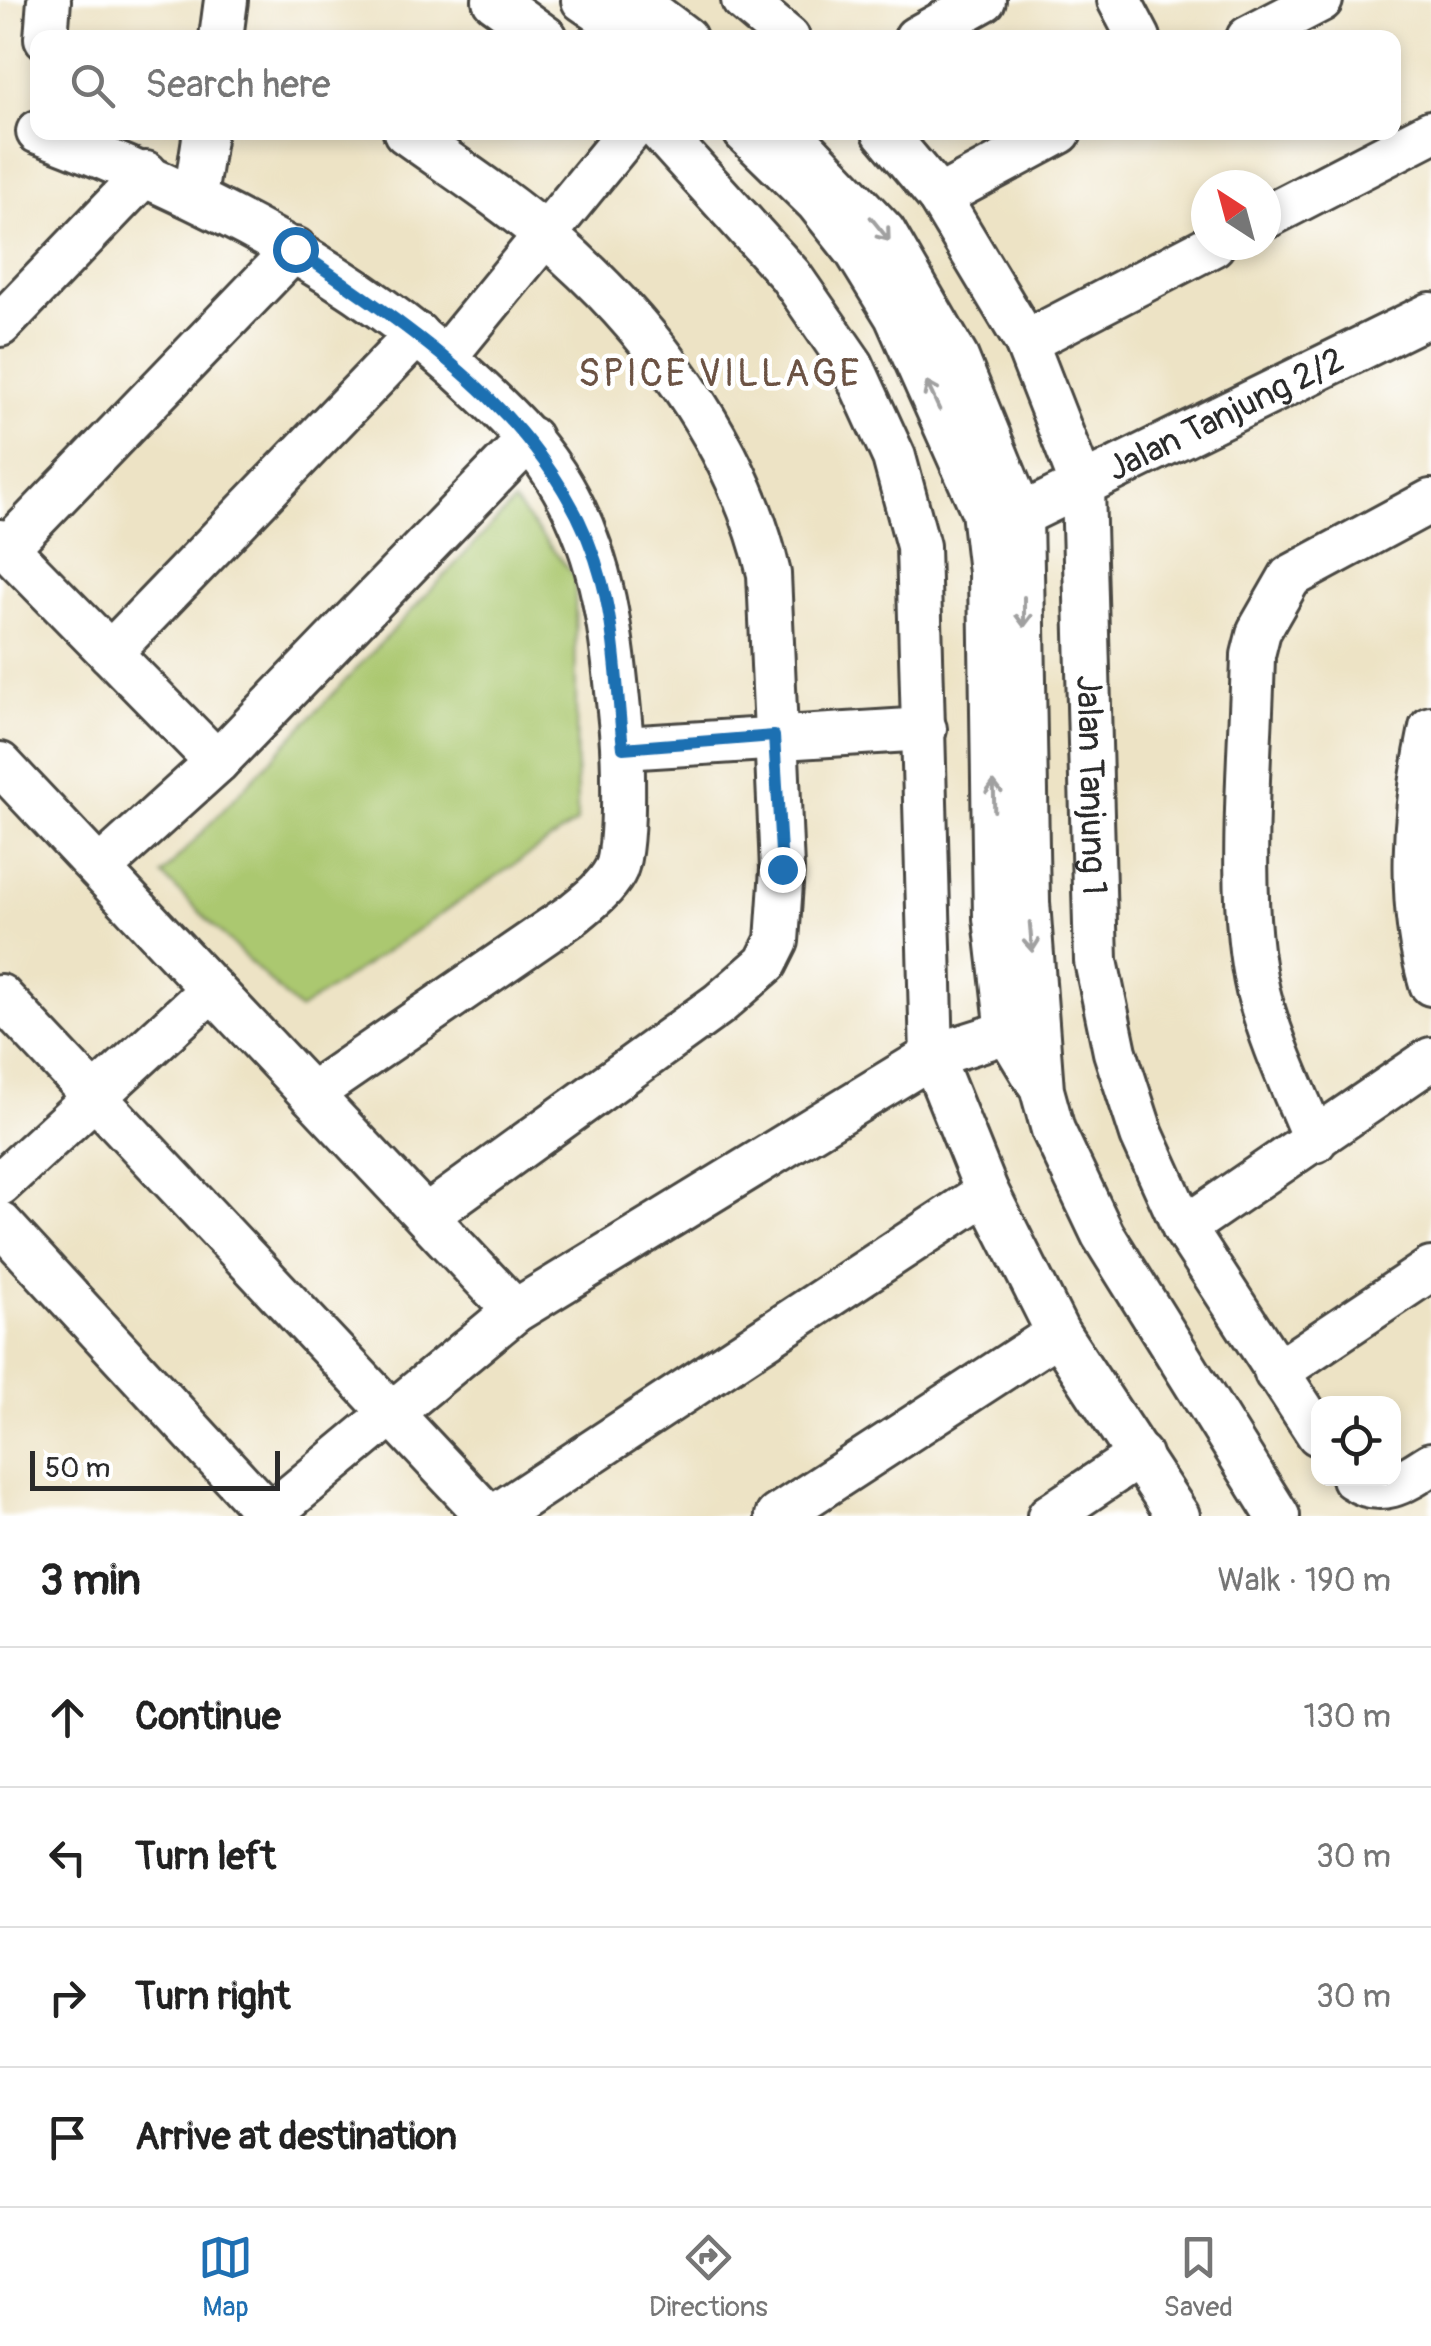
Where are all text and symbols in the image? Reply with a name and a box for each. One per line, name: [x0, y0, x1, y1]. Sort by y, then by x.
search box: [30, 30, 1401, 140]
icon: search: [65, 58, 120, 113]
text: Search here: [145, 61, 331, 109]
north arrow: [1191, 170, 1281, 260]
one-way arrow: [869, 216, 891, 242]
route start: [273, 227, 319, 273]
street label: Jalan Tanjung 2/2: [1100, 338, 1351, 491]
district label: SPICE VILLAGE: [578, 350, 862, 398]
one-way arrow: [922, 381, 941, 411]
one-way arrow: [1014, 596, 1034, 628]
street label: Jalan Tanjung 1: [1066, 674, 1116, 896]
one-way arrow: [984, 781, 1004, 814]
route end: [760, 847, 806, 893]
one-way arrow: [1022, 921, 1041, 953]
map controls: [1311, 1396, 1401, 1486]
button: locate: [1311, 1396, 1401, 1486]
scale bar: [30, 1446, 280, 1490]
text: 50 m: [45, 1451, 110, 1486]
text: 3 min: [40, 1555, 141, 1607]
text: Walk · 190 m: [1217, 1561, 1391, 1601]
icon: ahead: [40, 1690, 95, 1745]
text: Continue: [135, 1693, 281, 1741]
text: 130 m: [1303, 1697, 1391, 1737]
icon: left: [40, 1830, 95, 1885]
text: Turn left: [135, 1833, 276, 1881]
text: 30 m: [1316, 1837, 1391, 1877]
icon: right: [40, 1970, 95, 2025]
text: Turn right: [135, 1973, 290, 2021]
text: 30 m: [1316, 1977, 1391, 2017]
icon: arrive: [40, 2110, 95, 2165]
text: Arrive at destination: [135, 2113, 457, 2161]
tab: Map: [198, 2230, 253, 2325]
tab: Directions: [649, 2230, 768, 2325]
tab: Saved: [1164, 2230, 1233, 2325]

